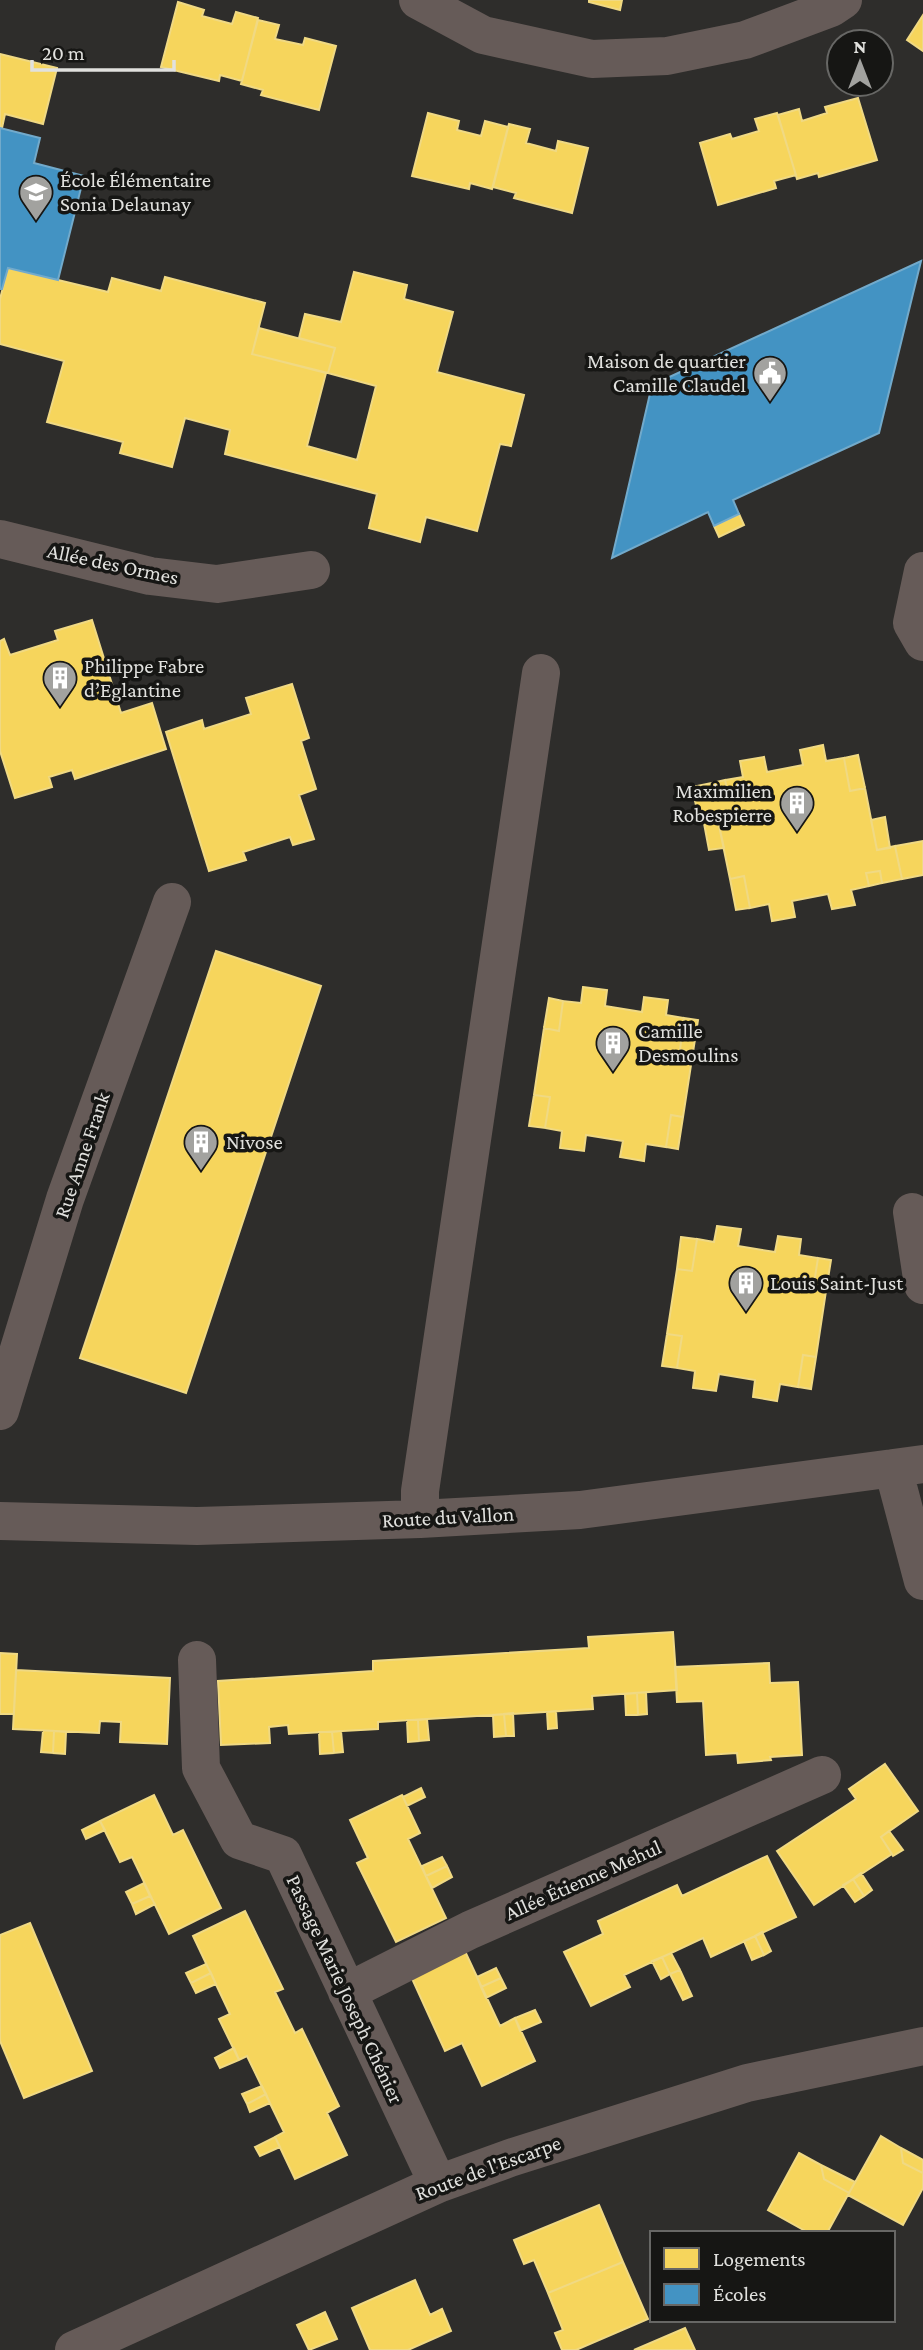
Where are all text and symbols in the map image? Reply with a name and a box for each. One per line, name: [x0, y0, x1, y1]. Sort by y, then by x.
scale bar: [32, 28, 173, 72]
north arrow: [825, 28, 895, 98]
text: N: [854, 36, 867, 57]
text: 20 m: [42, 41, 85, 65]
place label: École Élémentaire Sonia Delaunay: [60, 168, 211, 216]
school or university icon: École Élémentaire Sonia Delaunay: [17, 173, 55, 222]
place label: Maison de quartier Camille Claudel: [587, 349, 747, 397]
public building icon: Maison de quartier Camille Claudel: [751, 354, 789, 403]
street label: Allée des Ormes: [45, 538, 181, 590]
place label: Philippe Fabre d’Eglantine: [84, 654, 204, 702]
building icon: Philippe Fabre d’Eglantine: [41, 659, 79, 708]
place label: Maximilien Robespierre: [672, 779, 772, 827]
building icon: Maximilien Robespierre: [778, 784, 816, 833]
place label: Camille Desmoulins: [638, 1019, 738, 1067]
building icon: Camille Desmoulins: [594, 1024, 632, 1073]
street label: Rue Anne Frank: [49, 1089, 115, 1221]
building icon: Nivose: [182, 1123, 220, 1172]
place label: Nivose: [226, 1130, 283, 1154]
building icon: Louis Saint-Just: [727, 1264, 765, 1313]
place label: Louis Saint-Just: [770, 1271, 904, 1295]
street label: Route du Vallon: [381, 1502, 515, 1532]
street label: Allée Étienne Mehul: [501, 1835, 665, 1925]
street label: Passage Marie Joseph Chénier: [281, 1871, 409, 2108]
street label: Route de l'Escarpe: [412, 2131, 564, 2205]
legend: [650, 2231, 895, 2322]
text: Logements: [713, 2247, 806, 2271]
text: Écoles: [713, 2282, 766, 2306]

